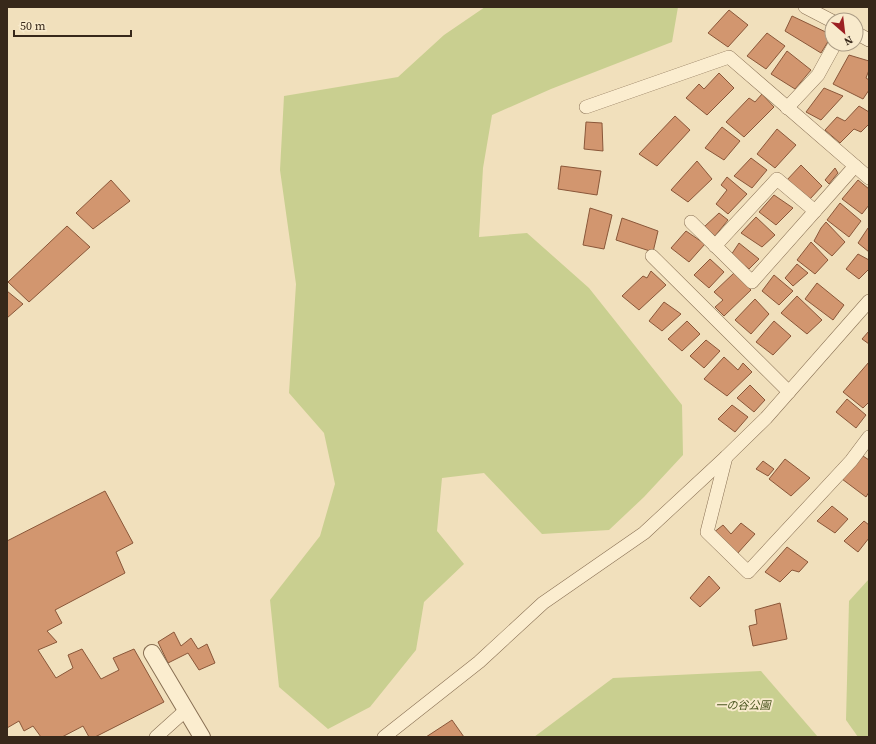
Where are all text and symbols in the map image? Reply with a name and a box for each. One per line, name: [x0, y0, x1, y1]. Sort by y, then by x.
scale bar: [14, 12, 131, 38]
north arrow: [824, 12, 864, 52]
text: 50 m: [20, 18, 46, 34]
text: N: [841, 32, 856, 49]
park label: 一の谷公園: [716, 698, 772, 713]

